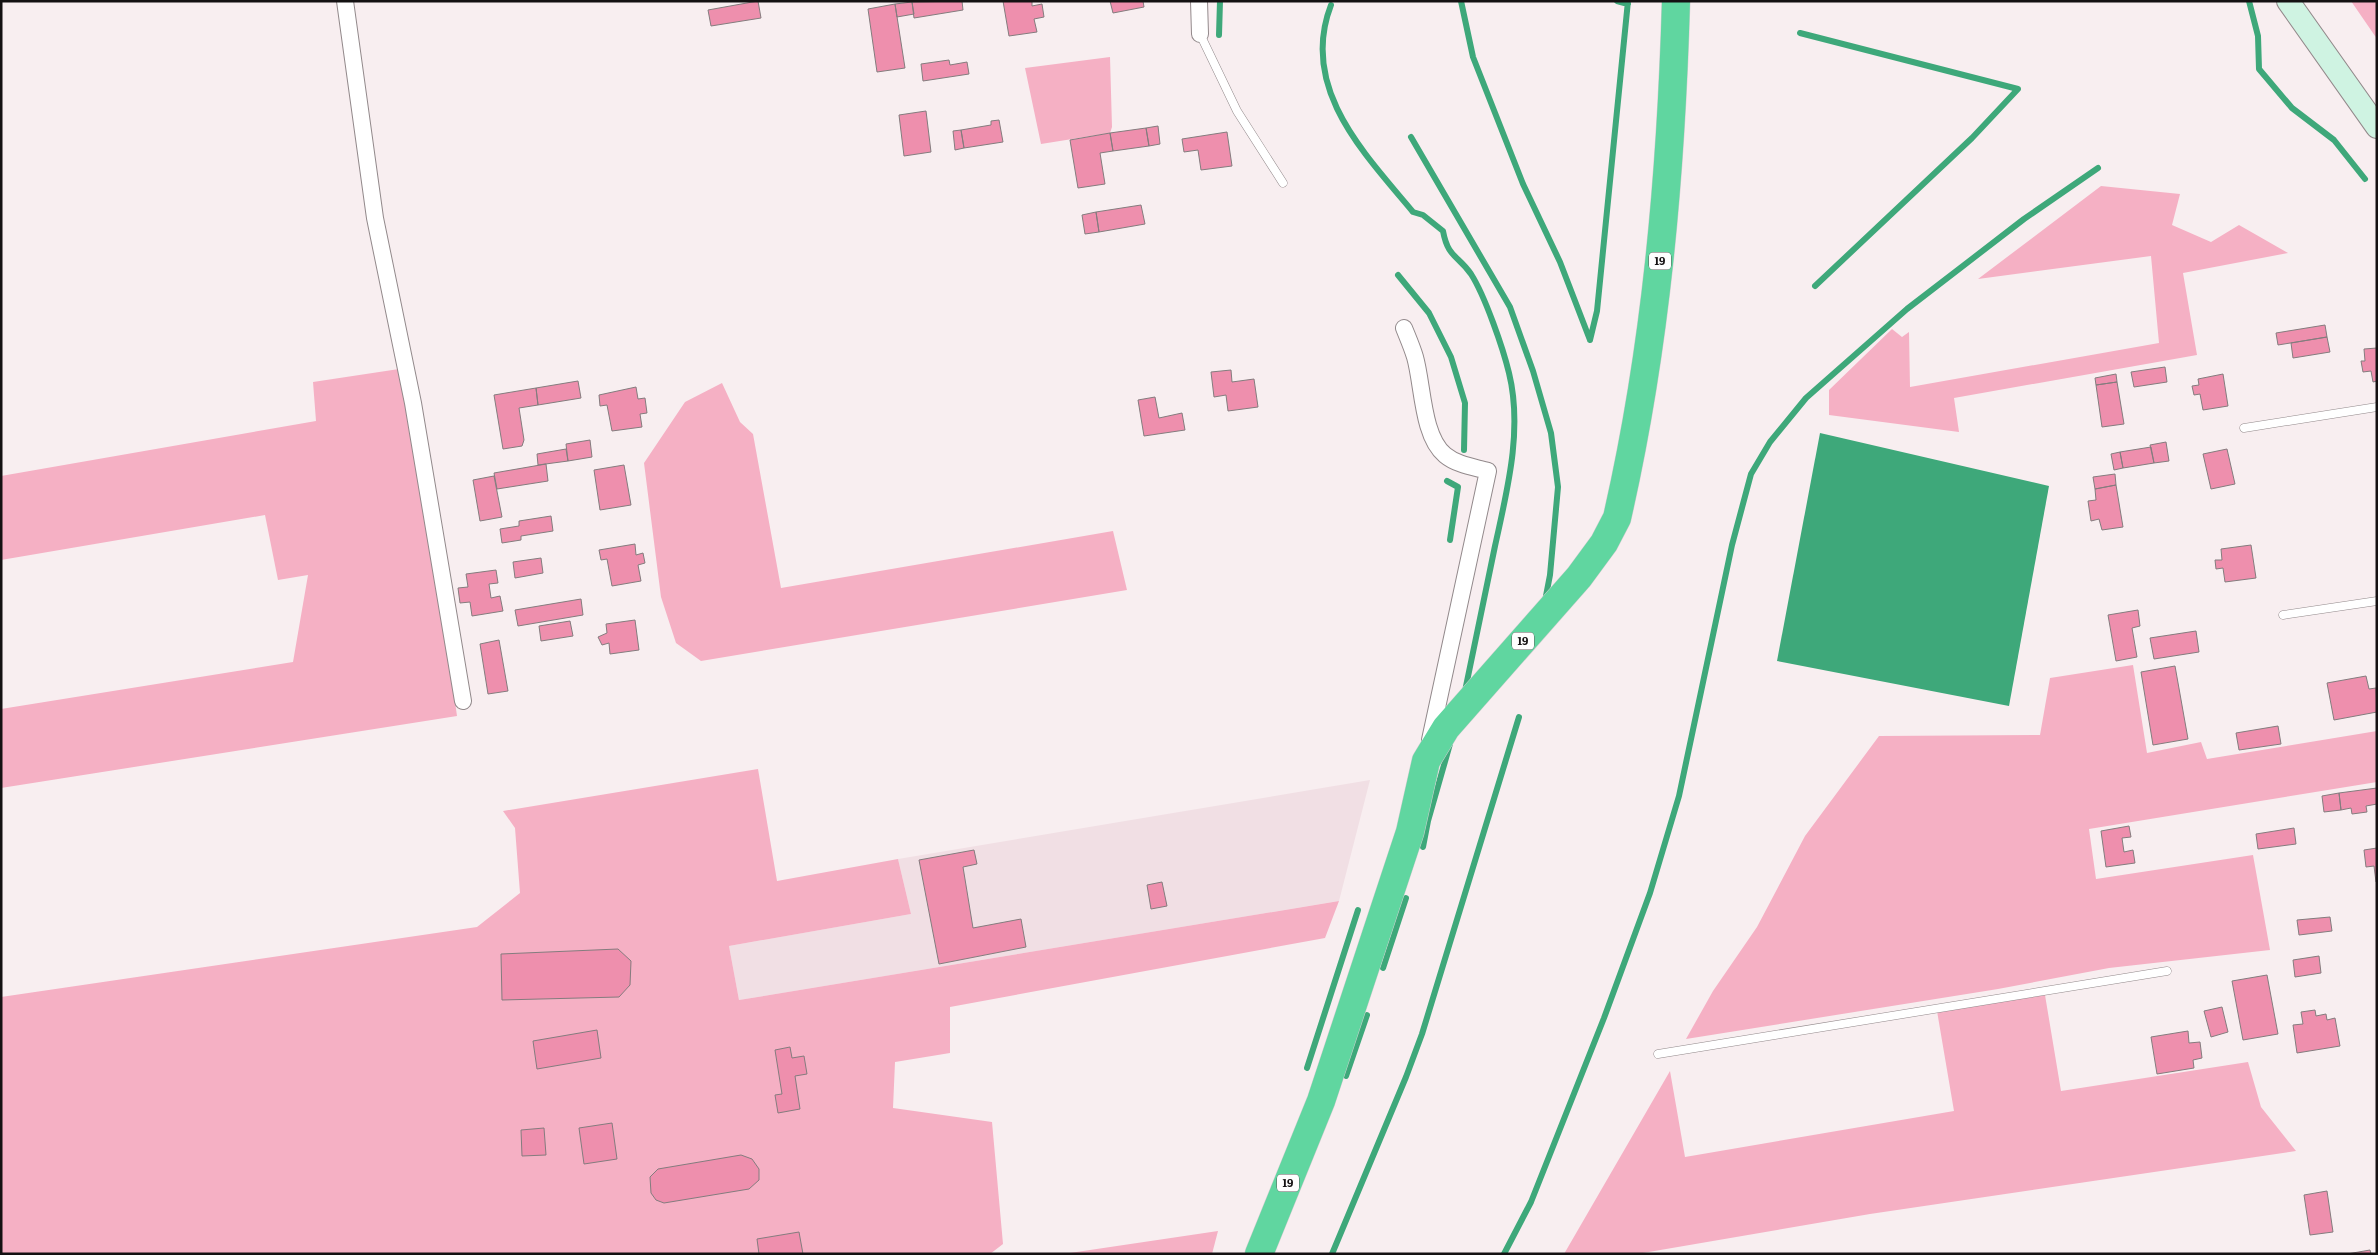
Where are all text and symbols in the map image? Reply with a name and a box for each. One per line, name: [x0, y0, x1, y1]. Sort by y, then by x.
road number: 19: [1649, 252, 1671, 270]
road number: 19: [1512, 632, 1534, 649]
road number: 19: [1277, 1174, 1299, 1192]

